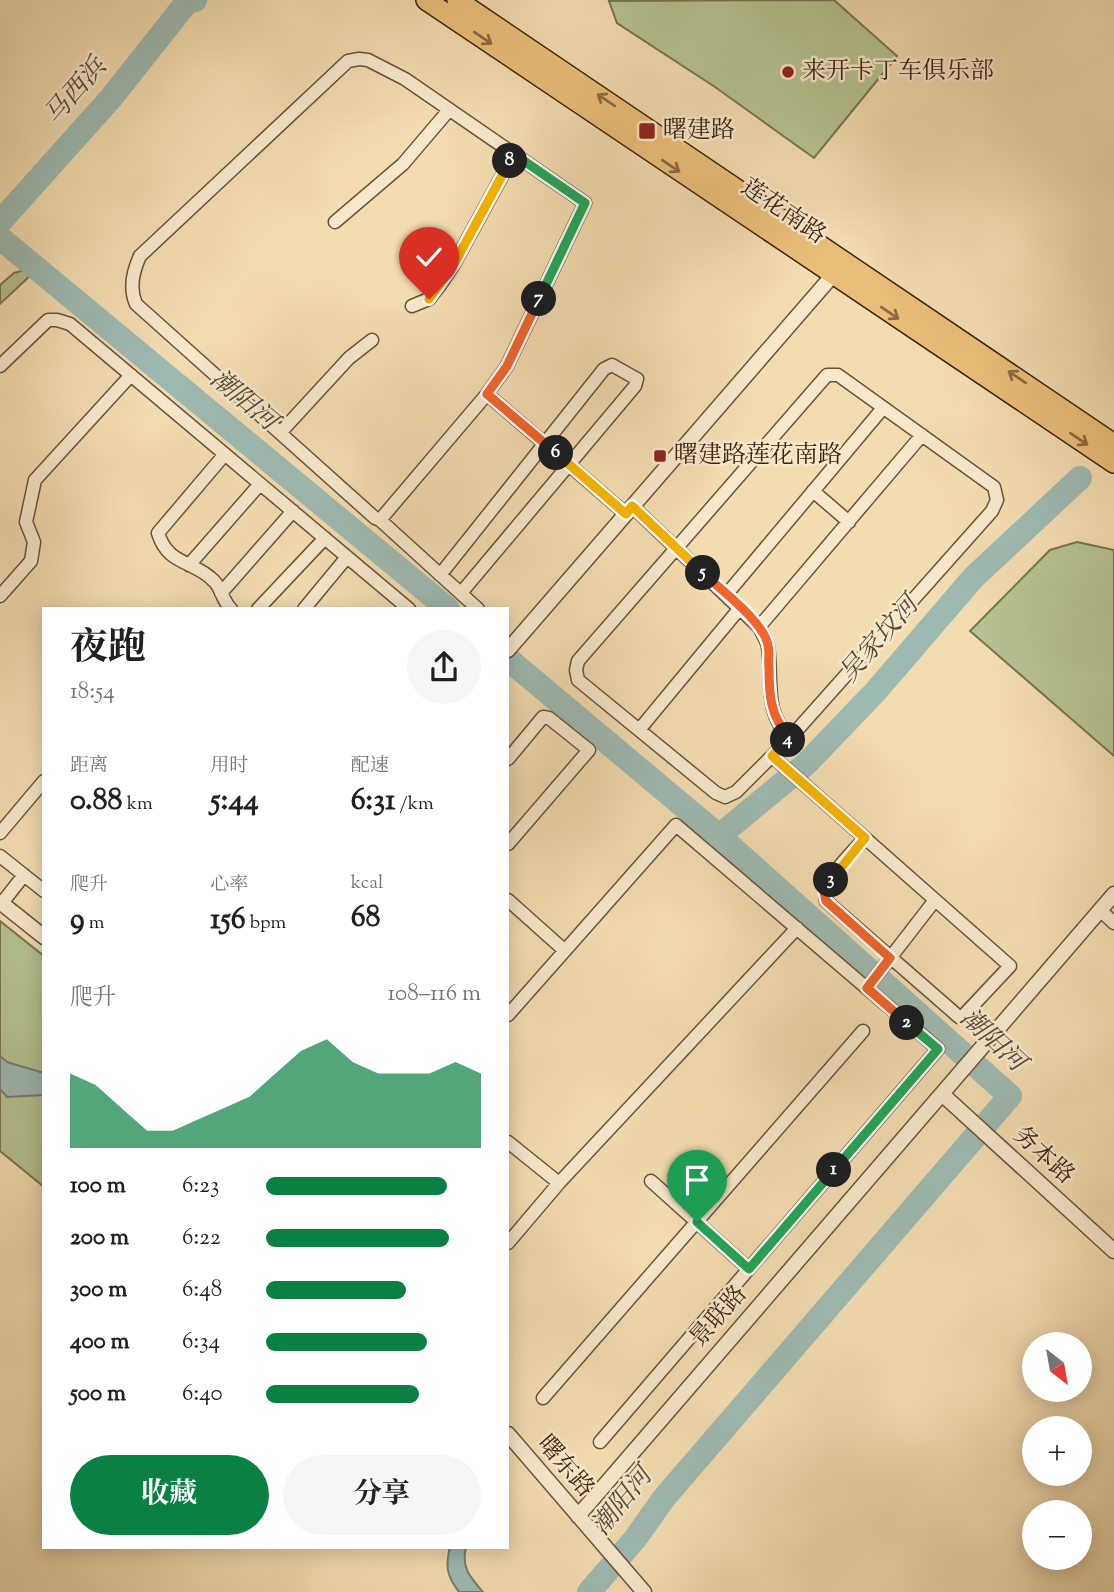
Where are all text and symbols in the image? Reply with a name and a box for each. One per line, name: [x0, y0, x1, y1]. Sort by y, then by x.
one-way arrow: [473, 31, 492, 45]
water label: 马西浜: [36, 49, 117, 134]
place label: 来开卡丁车俱乐部: [802, 55, 994, 89]
marker: 来开卡丁车俱乐部: [780, 64, 796, 80]
one-way arrow: [596, 93, 616, 107]
place label: 曙建路: [663, 114, 735, 148]
marker: 曙建路: [637, 121, 657, 141]
pin: 8: [492, 144, 528, 178]
text: 8: [505, 147, 514, 174]
one-way arrow: [661, 159, 680, 173]
street label: 莲花南路: [734, 171, 832, 253]
pin: [399, 227, 459, 299]
icon: check: [410, 238, 448, 276]
pin: 7: [522, 282, 556, 316]
text: 7: [534, 285, 543, 312]
one-way arrow: [879, 306, 899, 320]
water label: 潮阳河: [201, 362, 288, 443]
one-way arrow: [1008, 370, 1027, 385]
one-way arrow: [1069, 432, 1088, 447]
pin: 6: [538, 435, 574, 470]
text: 6: [551, 439, 560, 466]
place label: 曙建路莲花南路: [674, 439, 842, 473]
marker: 曙建路莲花南路: [652, 448, 668, 464]
pin: 5: [686, 556, 720, 590]
text: 5: [699, 559, 706, 586]
water label: 吴家坟河: [832, 586, 931, 691]
text: 夜跑: [70, 623, 146, 677]
button: share: [407, 630, 481, 704]
text: 18:54: [70, 676, 115, 709]
pin: 4: [770, 722, 806, 758]
text: 4: [783, 726, 792, 753]
text: 距离: [70, 753, 108, 780]
text: 用时: [210, 753, 248, 780]
text: 配速: [351, 753, 389, 780]
text: 0.88: [70, 780, 123, 823]
text: 5:44: [210, 780, 259, 823]
text: 6:31: [351, 780, 395, 823]
text: km: [123, 791, 153, 818]
text: /km: [395, 791, 434, 818]
pin: 3: [814, 862, 848, 898]
text: 3: [827, 866, 834, 893]
text: kcal: [351, 870, 383, 897]
text: 爬升: [70, 872, 108, 899]
text: 心率: [210, 872, 248, 899]
text: 68: [351, 897, 381, 940]
text: 9: [70, 899, 85, 942]
text: 156: [210, 899, 246, 942]
text: m: [85, 910, 104, 937]
text: bpm: [246, 910, 286, 937]
text: 108–116 m: [387, 978, 481, 1011]
text: 爬升: [70, 982, 116, 1015]
water label: 潮阳河: [951, 1001, 1036, 1084]
pin: 2: [890, 1006, 925, 1040]
text: 2: [902, 1009, 911, 1036]
street label: 务本路: [1005, 1119, 1081, 1193]
pin: [667, 1150, 727, 1222]
pin: 1: [816, 1152, 852, 1188]
text: 1: [830, 1156, 837, 1183]
icon: arrive: [678, 1161, 716, 1199]
text: 100 m: [70, 1170, 126, 1203]
text: 6:23: [182, 1170, 219, 1203]
text: 200 m: [70, 1222, 129, 1255]
text: 6:22: [182, 1222, 221, 1255]
text: 300 m: [70, 1274, 127, 1307]
text: 6:48: [182, 1274, 222, 1307]
street label: 景联路: [683, 1279, 755, 1355]
text: 400 m: [70, 1326, 130, 1359]
text: 6:34: [182, 1326, 220, 1359]
north arrow: [1022, 1332, 1092, 1402]
map controls: [1022, 1332, 1092, 1570]
text: 500 m: [70, 1378, 126, 1411]
text: 6:40: [182, 1378, 223, 1411]
button: +: [1022, 1416, 1092, 1486]
street label: 曙东路: [529, 1429, 601, 1505]
button: 收藏: [70, 1455, 269, 1535]
button: 分享: [283, 1455, 481, 1535]
water label: 潮阳河: [584, 1457, 664, 1544]
button: −: [1022, 1500, 1092, 1570]

